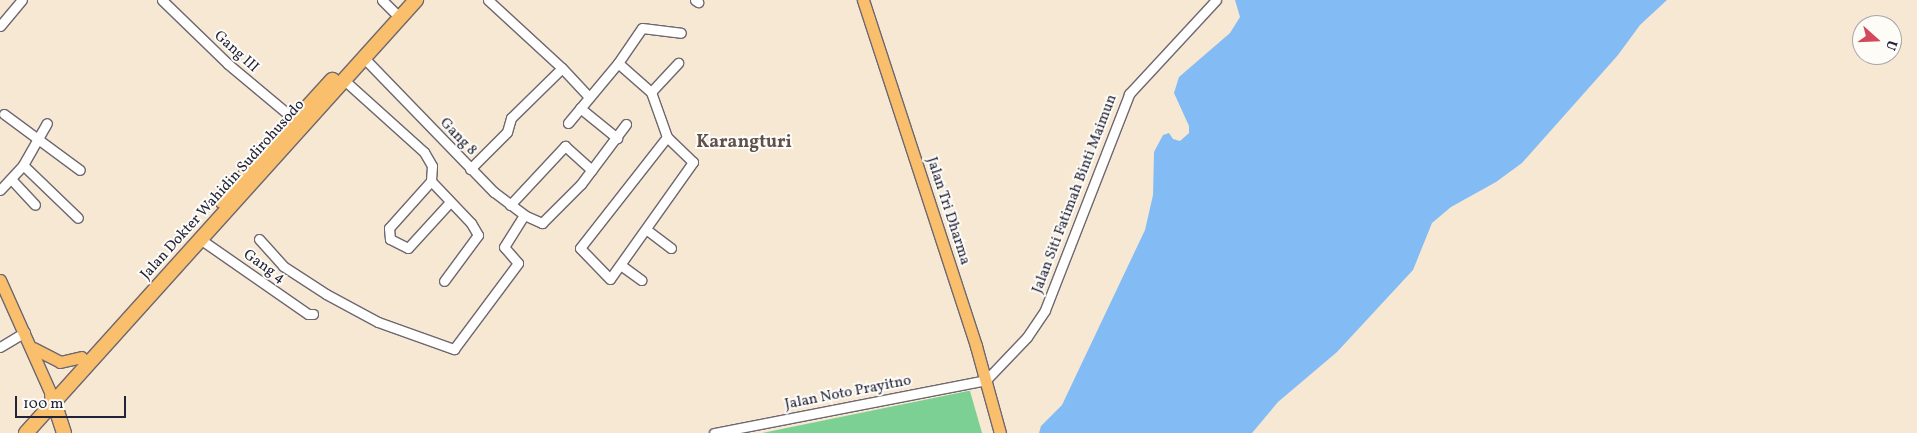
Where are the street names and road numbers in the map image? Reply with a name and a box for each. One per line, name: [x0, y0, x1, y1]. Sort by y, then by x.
street label: Gang III: [210, 27, 262, 77]
street label: Jalan Siti Fatimah Binti Maimun: [1029, 92, 1121, 296]
street label: Jalan Dokter Wahidin Sudirohusodo: [137, 96, 309, 284]
street label: Gang 8: [436, 114, 480, 160]
street label: Jalan Tri Dharma: [922, 155, 974, 267]
street label: Gang 4: [240, 246, 288, 288]
street label: Jalan Noto Prayitno: [783, 372, 913, 414]

